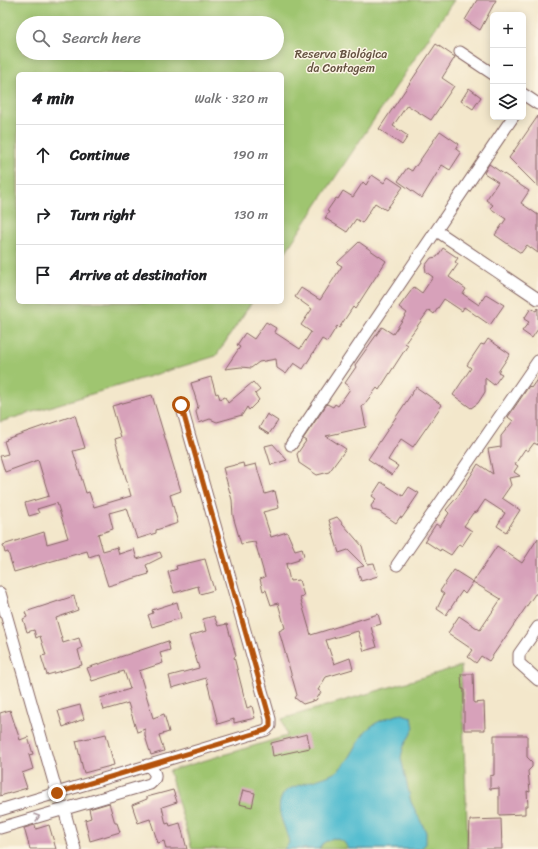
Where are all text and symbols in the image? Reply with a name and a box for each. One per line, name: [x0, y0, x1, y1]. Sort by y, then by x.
map controls: [490, 12, 526, 120]
button: +: [490, 12, 526, 48]
search box: [16, 16, 284, 60]
text: Search here: [62, 25, 141, 51]
icon: search: [30, 27, 52, 49]
park label: Reserva Biológica da Contagem: [295, 43, 387, 79]
button: −: [490, 48, 526, 84]
text: 4 min: [32, 83, 74, 113]
button: layers: [490, 84, 526, 120]
text: Walk · 320 m: [194, 87, 268, 110]
text: Continue: [70, 142, 130, 168]
text: 190 m: [233, 143, 268, 166]
icon: ahead: [32, 144, 54, 166]
text: Turn right: [70, 202, 135, 228]
text: 130 m: [234, 203, 268, 226]
icon: right: [32, 204, 54, 226]
text: Arrive at destination: [70, 262, 207, 288]
icon: arrive: [32, 264, 54, 286]
route start: [172, 396, 190, 414]
route end: [48, 784, 66, 802]
one-way arrow: [34, 813, 41, 822]

